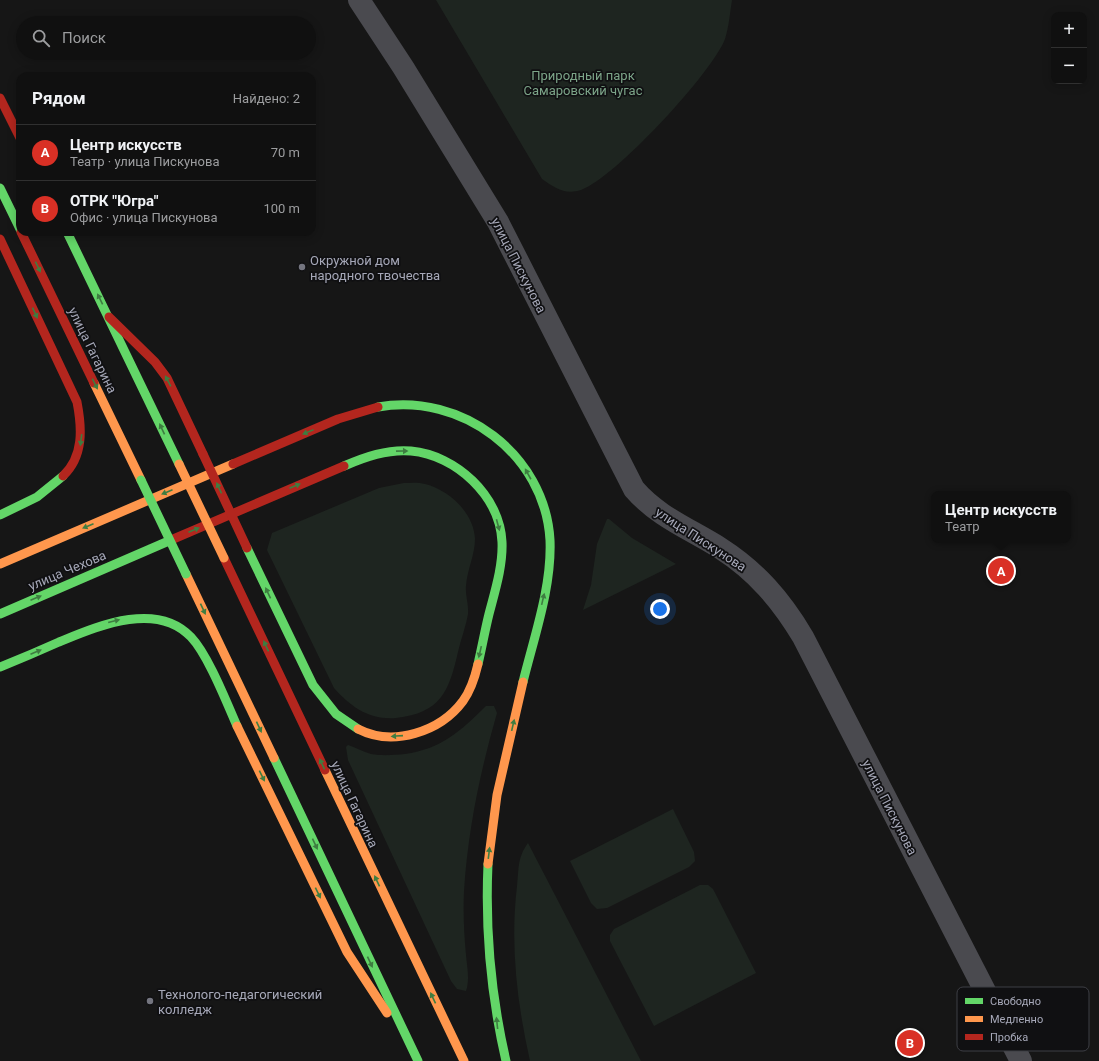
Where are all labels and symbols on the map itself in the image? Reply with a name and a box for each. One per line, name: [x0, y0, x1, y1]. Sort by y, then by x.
park label: Природный парк Самаровский чугас: [523, 68, 643, 98]
street label: улица Пискунова: [488, 215, 549, 315]
place label: Окружной дом народного твочества: [310, 253, 440, 283]
one-way arrow: [35, 261, 41, 273]
marker: Окружной дом народного твочества: [297, 262, 307, 272]
one-way arrow: [97, 293, 103, 305]
street label: улица Гагарина: [65, 305, 120, 396]
one-way arrow: [32, 307, 38, 318]
one-way arrow: [165, 375, 171, 387]
one-way arrow: [92, 378, 98, 390]
one-way arrow: [159, 423, 165, 435]
one-way arrow: [302, 430, 314, 436]
one-way arrow: [78, 434, 84, 446]
one-way arrow: [396, 448, 409, 454]
one-way arrow: [525, 468, 532, 480]
one-way arrow: [215, 481, 221, 493]
one-way arrow: [290, 483, 302, 489]
one-way arrow: [161, 489, 172, 495]
street label: улица Пискунова: [653, 505, 749, 574]
one-way arrow: [496, 518, 502, 531]
one-way arrow: [83, 523, 94, 529]
one-way arrow: [188, 527, 200, 533]
street label: улица Чехова: [26, 547, 108, 594]
pin: A: [988, 556, 1014, 586]
one-way arrow: [265, 588, 271, 599]
one-way arrow: [540, 592, 546, 605]
one-way arrow: [30, 595, 42, 601]
your location: [650, 599, 670, 619]
one-way arrow: [200, 604, 206, 615]
one-way arrow: [109, 618, 121, 624]
one-way arrow: [263, 641, 269, 652]
one-way arrow: [476, 646, 482, 658]
one-way arrow: [30, 649, 42, 655]
one-way arrow: [510, 719, 516, 731]
one-way arrow: [256, 721, 262, 733]
one-way arrow: [391, 733, 403, 740]
street label: улица Пискунова: [859, 757, 920, 857]
one-way arrow: [319, 758, 325, 769]
street label: улица Гагарина: [328, 759, 381, 850]
one-way arrow: [259, 770, 265, 781]
one-way arrow: [312, 839, 318, 850]
one-way arrow: [486, 847, 492, 859]
one-way arrow: [374, 875, 380, 887]
one-way arrow: [315, 887, 321, 898]
one-way arrow: [367, 956, 373, 967]
place label: Технолого-педагогический колледж: [158, 987, 322, 1017]
legend: [957, 987, 1089, 1051]
one-way arrow: [430, 993, 436, 1004]
text: Свободно: [990, 995, 1041, 1008]
marker: Технолого-педагогический колледж: [145, 996, 155, 1006]
text: Медленно: [990, 1013, 1043, 1026]
one-way arrow: [494, 1017, 501, 1029]
pin: B: [897, 1028, 923, 1058]
text: Пробка: [990, 1031, 1028, 1044]

